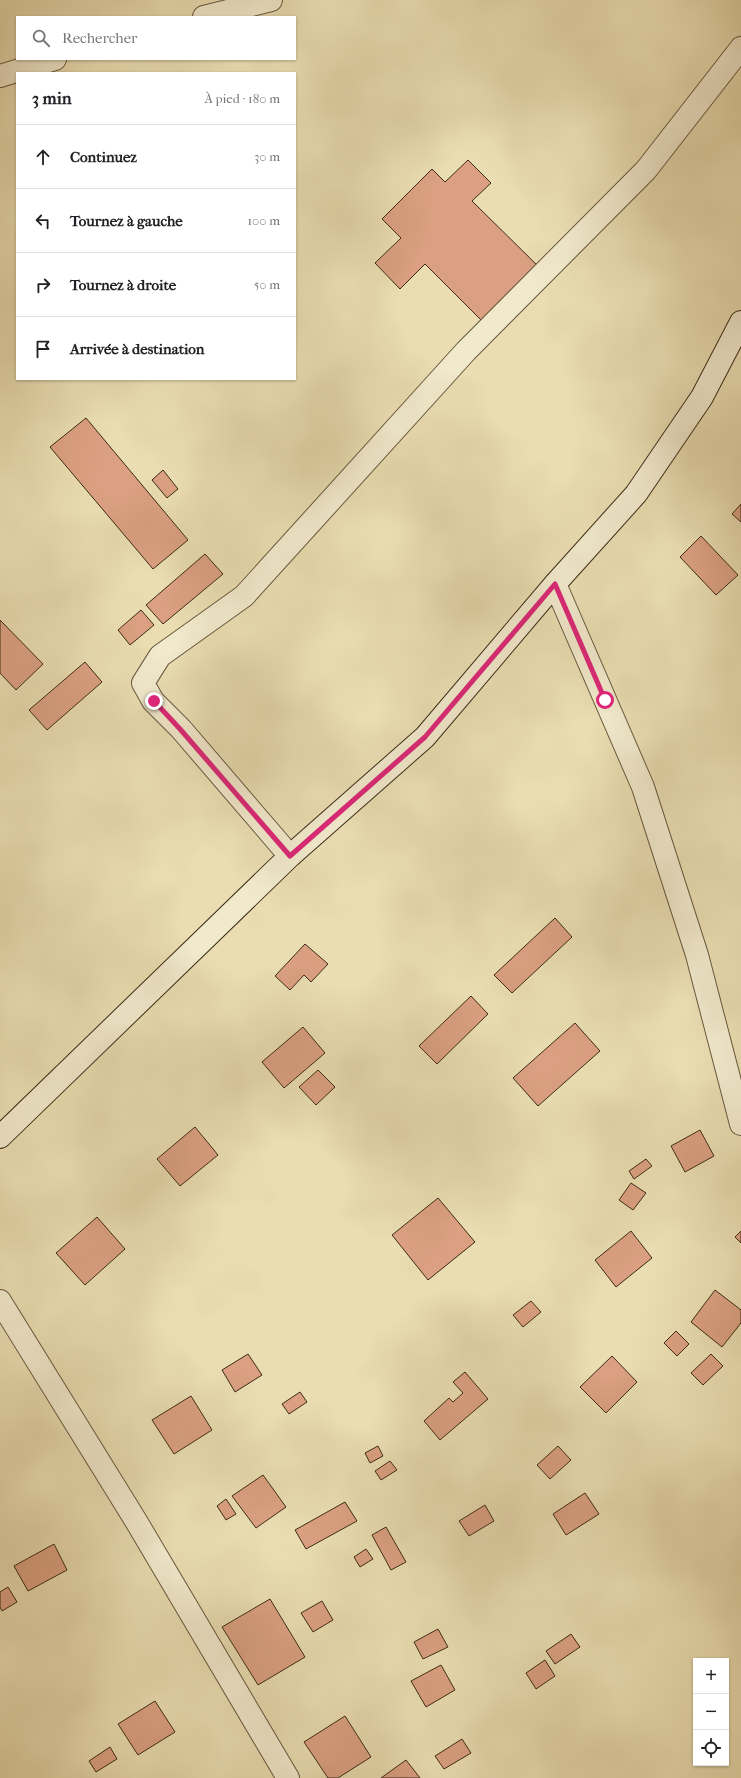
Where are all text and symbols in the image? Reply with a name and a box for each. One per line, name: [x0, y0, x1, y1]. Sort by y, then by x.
search box: [16, 16, 296, 60]
icon: search: [30, 27, 52, 49]
text: Rechercher: [62, 29, 137, 47]
text: 3 min: [32, 88, 72, 108]
text: À pied · 180 m: [204, 91, 280, 106]
icon: ahead: [32, 146, 54, 168]
text: Continuez: [70, 148, 137, 166]
text: 30 m: [254, 149, 280, 164]
icon: left: [32, 210, 54, 232]
text: Tournez à gauche: [70, 212, 183, 230]
text: 100 m: [247, 213, 280, 228]
icon: right: [32, 274, 54, 296]
text: Tournez à droite: [70, 276, 176, 294]
text: 50 m: [254, 277, 280, 292]
icon: arrive: [32, 338, 54, 360]
text: Arrivée à destination: [70, 340, 205, 358]
route start: [596, 691, 614, 709]
route end: [145, 692, 163, 710]
map controls: [693, 1658, 729, 1766]
button: +: [693, 1658, 729, 1694]
button: −: [693, 1694, 729, 1730]
button: locate: [693, 1730, 729, 1766]

